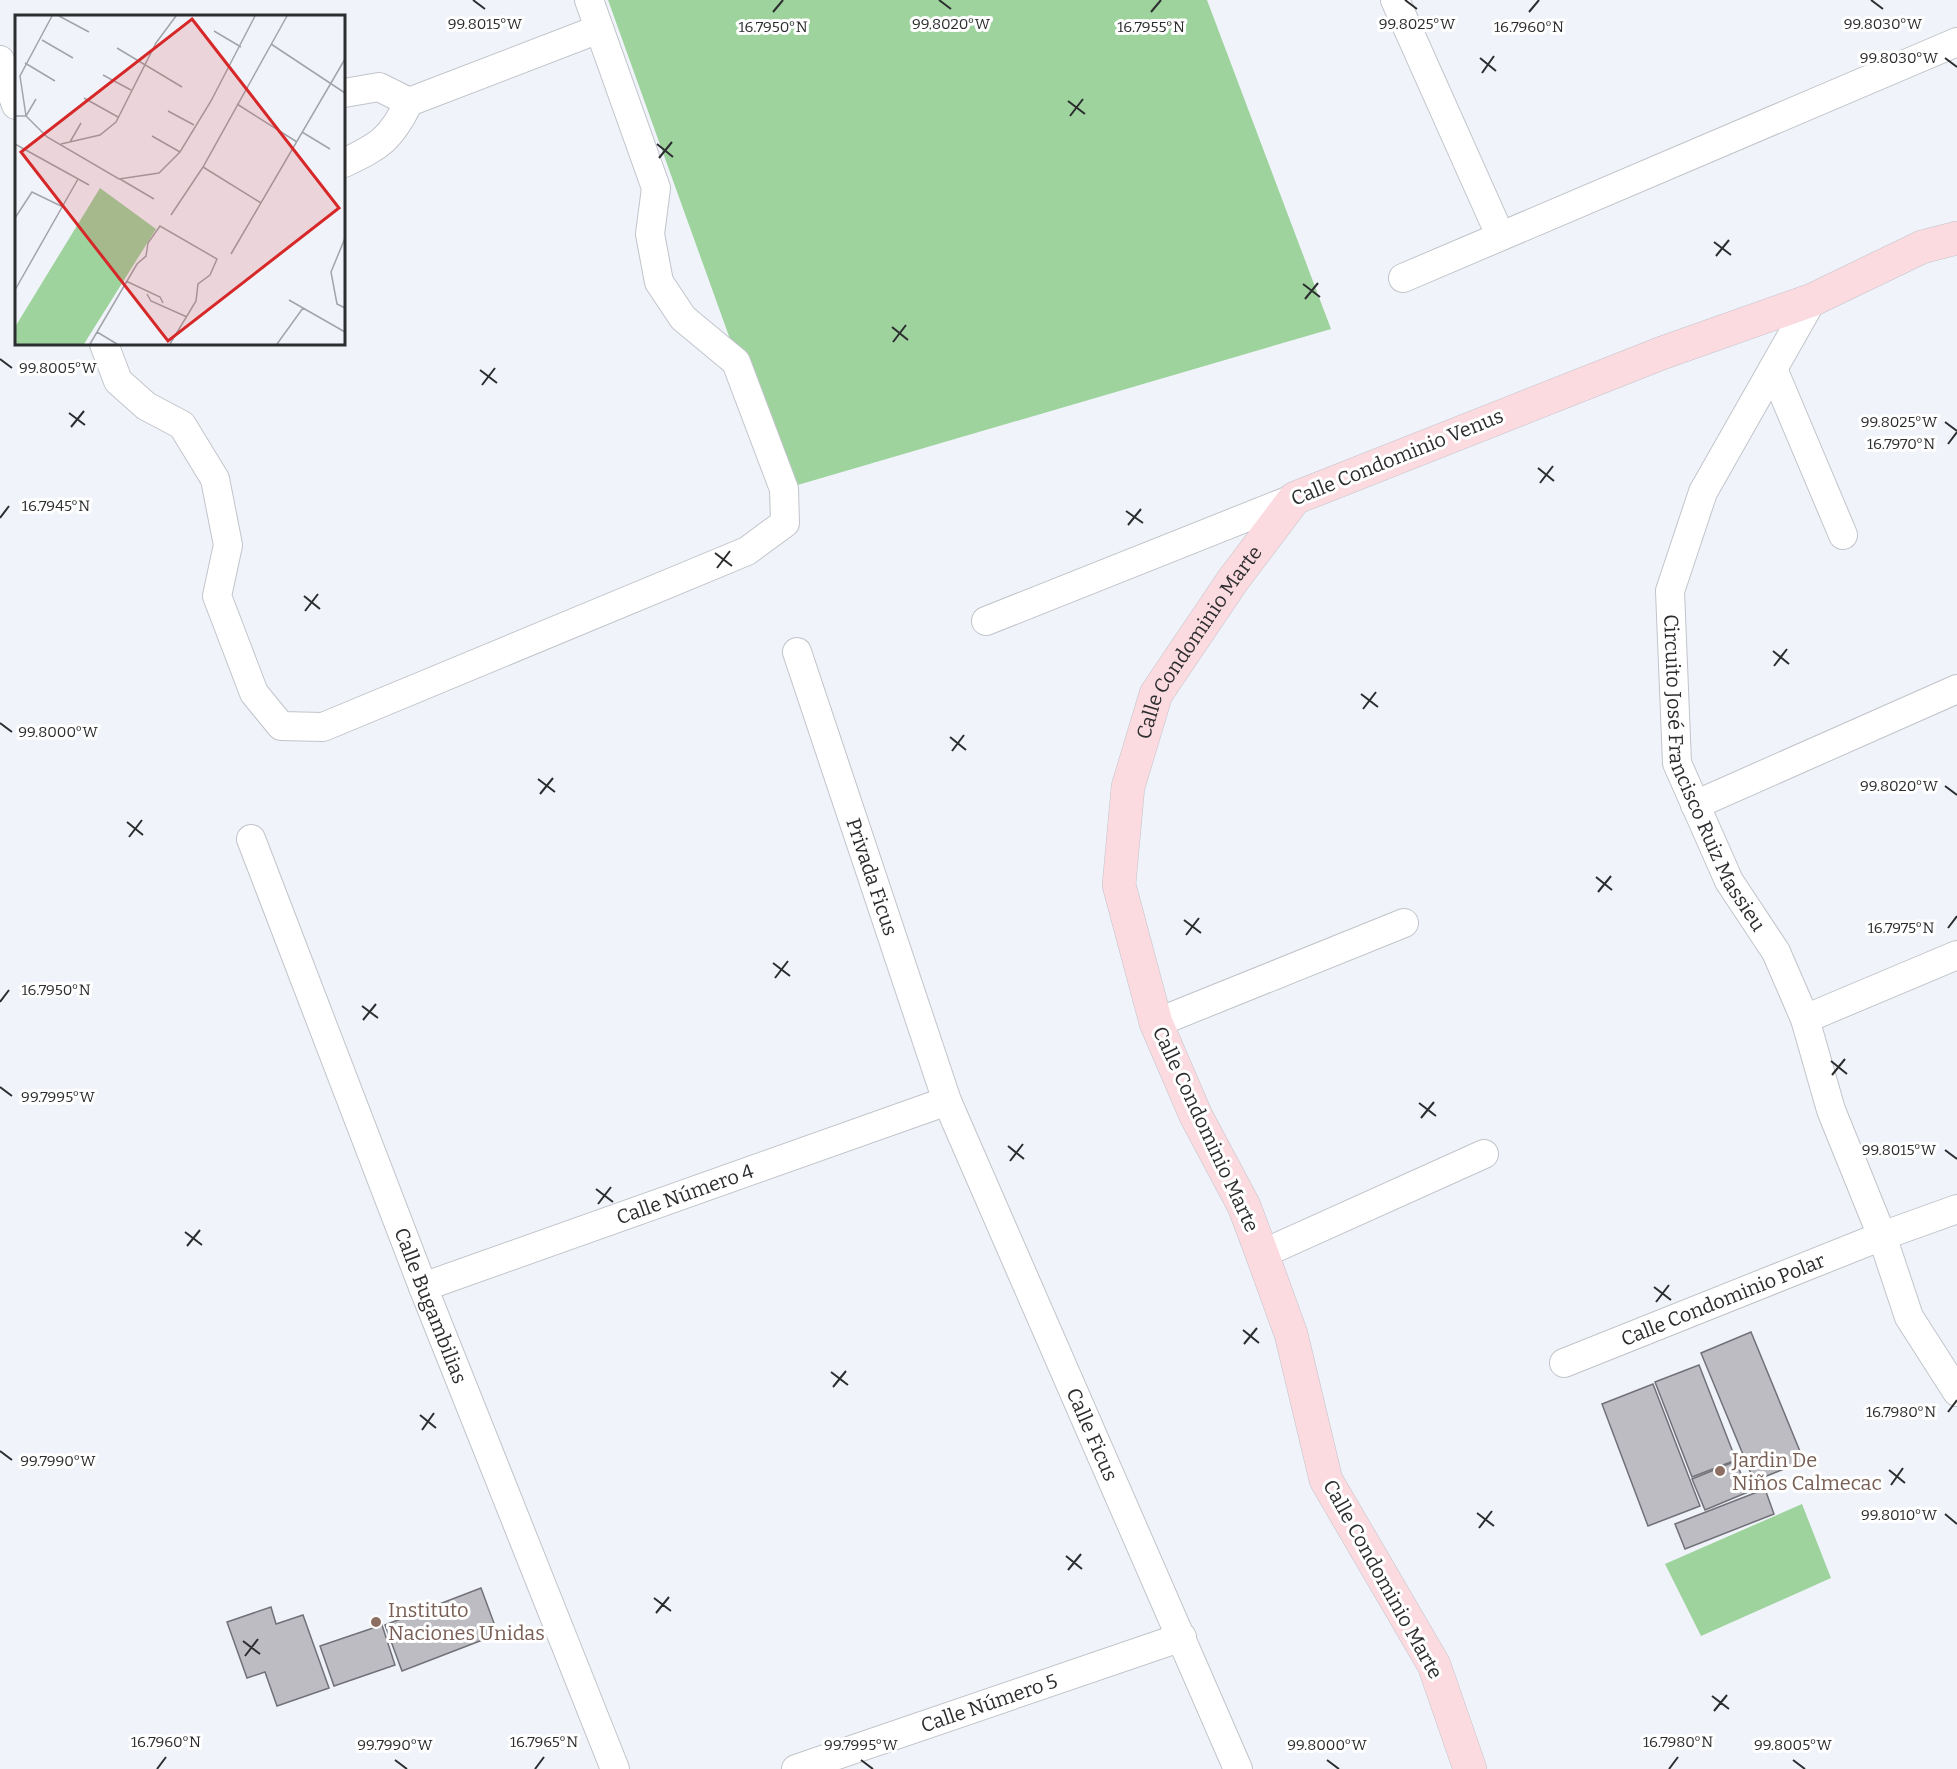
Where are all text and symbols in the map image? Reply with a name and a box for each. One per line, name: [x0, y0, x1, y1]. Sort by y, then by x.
inset map: [15, 15, 345, 345]
text: 99.8015°W: [448, 15, 523, 33]
text: 99.8020°W: [912, 15, 991, 33]
text: 99.8025°W: [1379, 15, 1456, 33]
text: 99.8030°W: [1844, 15, 1923, 33]
text: 16.7950°N: [738, 18, 808, 36]
text: 16.7955°N: [1117, 18, 1185, 36]
text: 16.7960°N: [1494, 18, 1564, 36]
text: 99.8030°W: [1860, 49, 1939, 67]
text: 99.8005°W: [19, 359, 98, 377]
street label: Calle Condominio Venus: [1287, 403, 1507, 511]
text: 99.8025°W: [1861, 413, 1938, 431]
text: 16.7970°N: [1867, 435, 1935, 453]
text: 16.7945°N: [22, 497, 90, 515]
street label: Calle Condominio Marte: [1131, 541, 1267, 742]
street label: Circuito José Francisco Ruiz Massieu: [1659, 614, 1771, 936]
text: 99.8000°W: [18, 723, 98, 741]
text: 99.8020°W: [1860, 777, 1939, 795]
street label: Privada Ficus: [841, 815, 903, 939]
text: 16.7975°N: [1868, 919, 1934, 937]
text: 16.7950°N: [21, 981, 91, 999]
street label: Calle Condominio Marte: [1148, 1022, 1264, 1236]
text: 99.7995°W: [21, 1088, 96, 1106]
text: 99.8015°W: [1862, 1141, 1937, 1159]
street label: Calle Número 4: [613, 1159, 757, 1229]
street label: Calle Bugambilias: [389, 1224, 472, 1387]
street label: Calle Condominio Polar: [1617, 1248, 1828, 1351]
street label: Calle Ficus: [1061, 1384, 1123, 1484]
text: 16.7980°N: [1866, 1403, 1936, 1421]
place label: Jardin De Niños Calmecac: [1731, 1448, 1882, 1495]
text: 99.7990°W: [20, 1452, 96, 1470]
marker: Jardin De Niños Calmecac: [1713, 1464, 1727, 1478]
street label: Calle Condominio Marte: [1318, 1475, 1448, 1683]
text: 99.8010°W: [1861, 1506, 1938, 1524]
place label: Instituto Naciones Unidas: [388, 1598, 545, 1645]
marker: Instituto Naciones Unidas: [369, 1615, 383, 1629]
street label: Calle Número 5: [918, 1669, 1060, 1737]
text: 16.7960°N: [131, 1733, 201, 1751]
text: 16.7965°N: [510, 1733, 578, 1751]
text: 16.7980°N: [1643, 1733, 1713, 1751]
text: 99.7990°W: [357, 1736, 433, 1754]
text: 99.7995°W: [824, 1736, 899, 1754]
text: 99.8000°W: [1287, 1736, 1367, 1754]
text: 99.8005°W: [1754, 1736, 1833, 1754]

